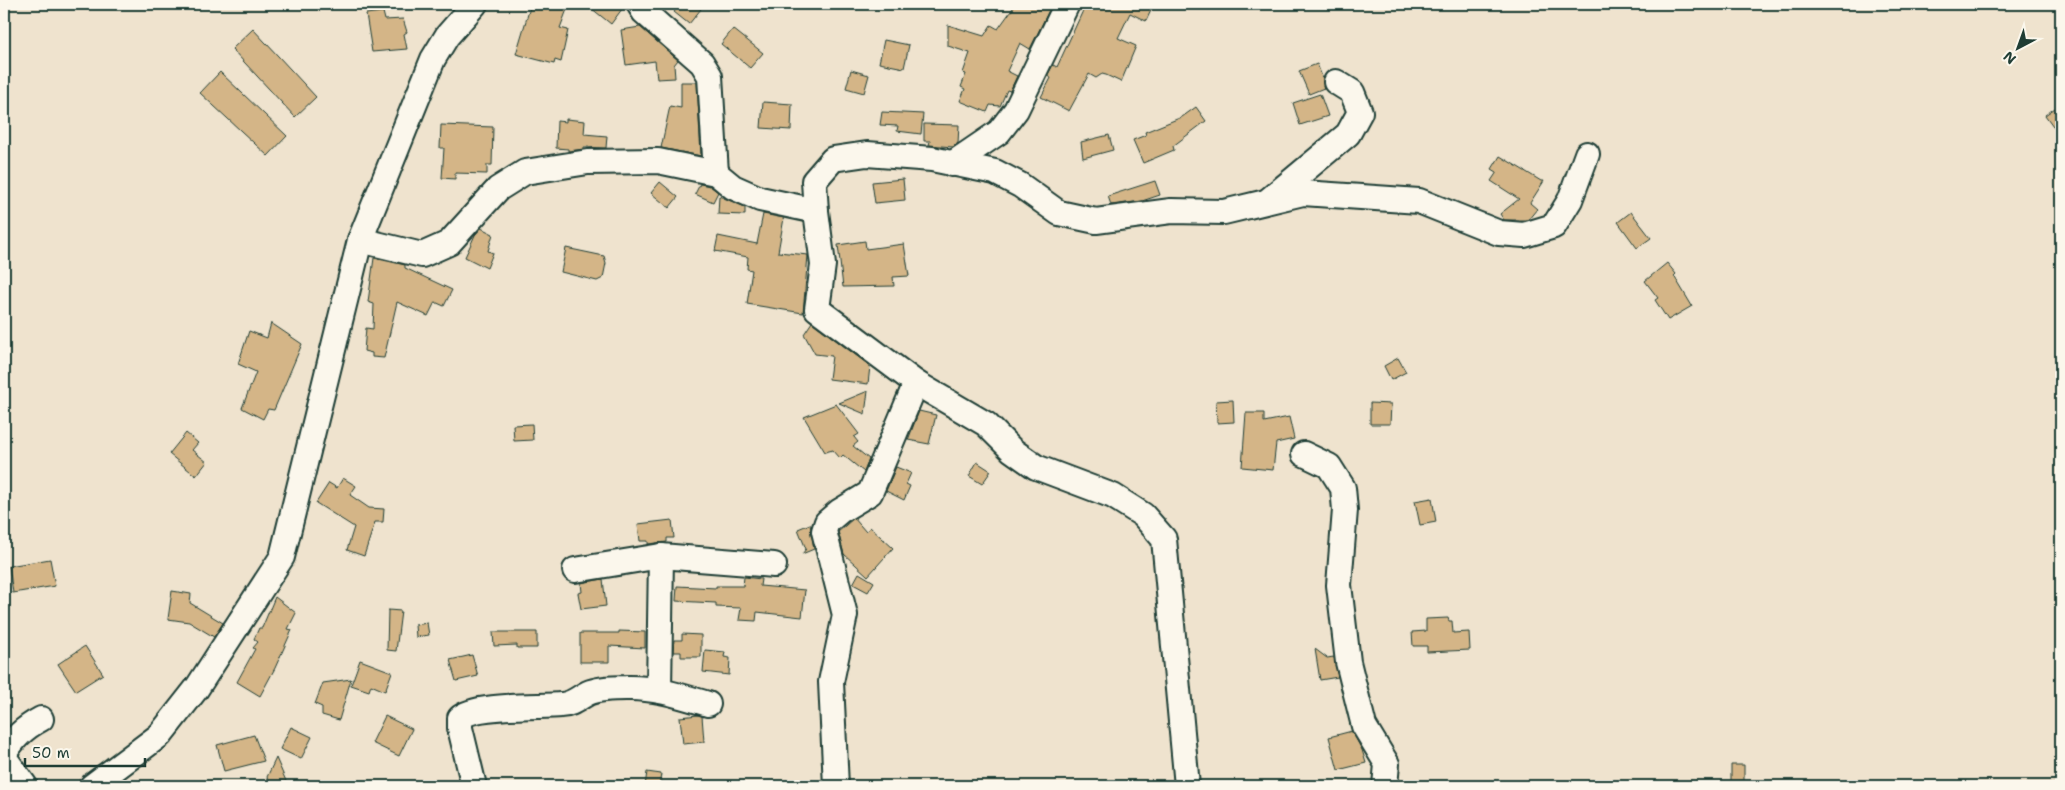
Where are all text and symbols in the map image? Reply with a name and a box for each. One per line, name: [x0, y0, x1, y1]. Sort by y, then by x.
north arrow: [1992, 22, 2042, 72]
text: N: [1999, 47, 2020, 68]
scale bar: [25, 735, 145, 767]
text: 50 m: [32, 743, 70, 763]

